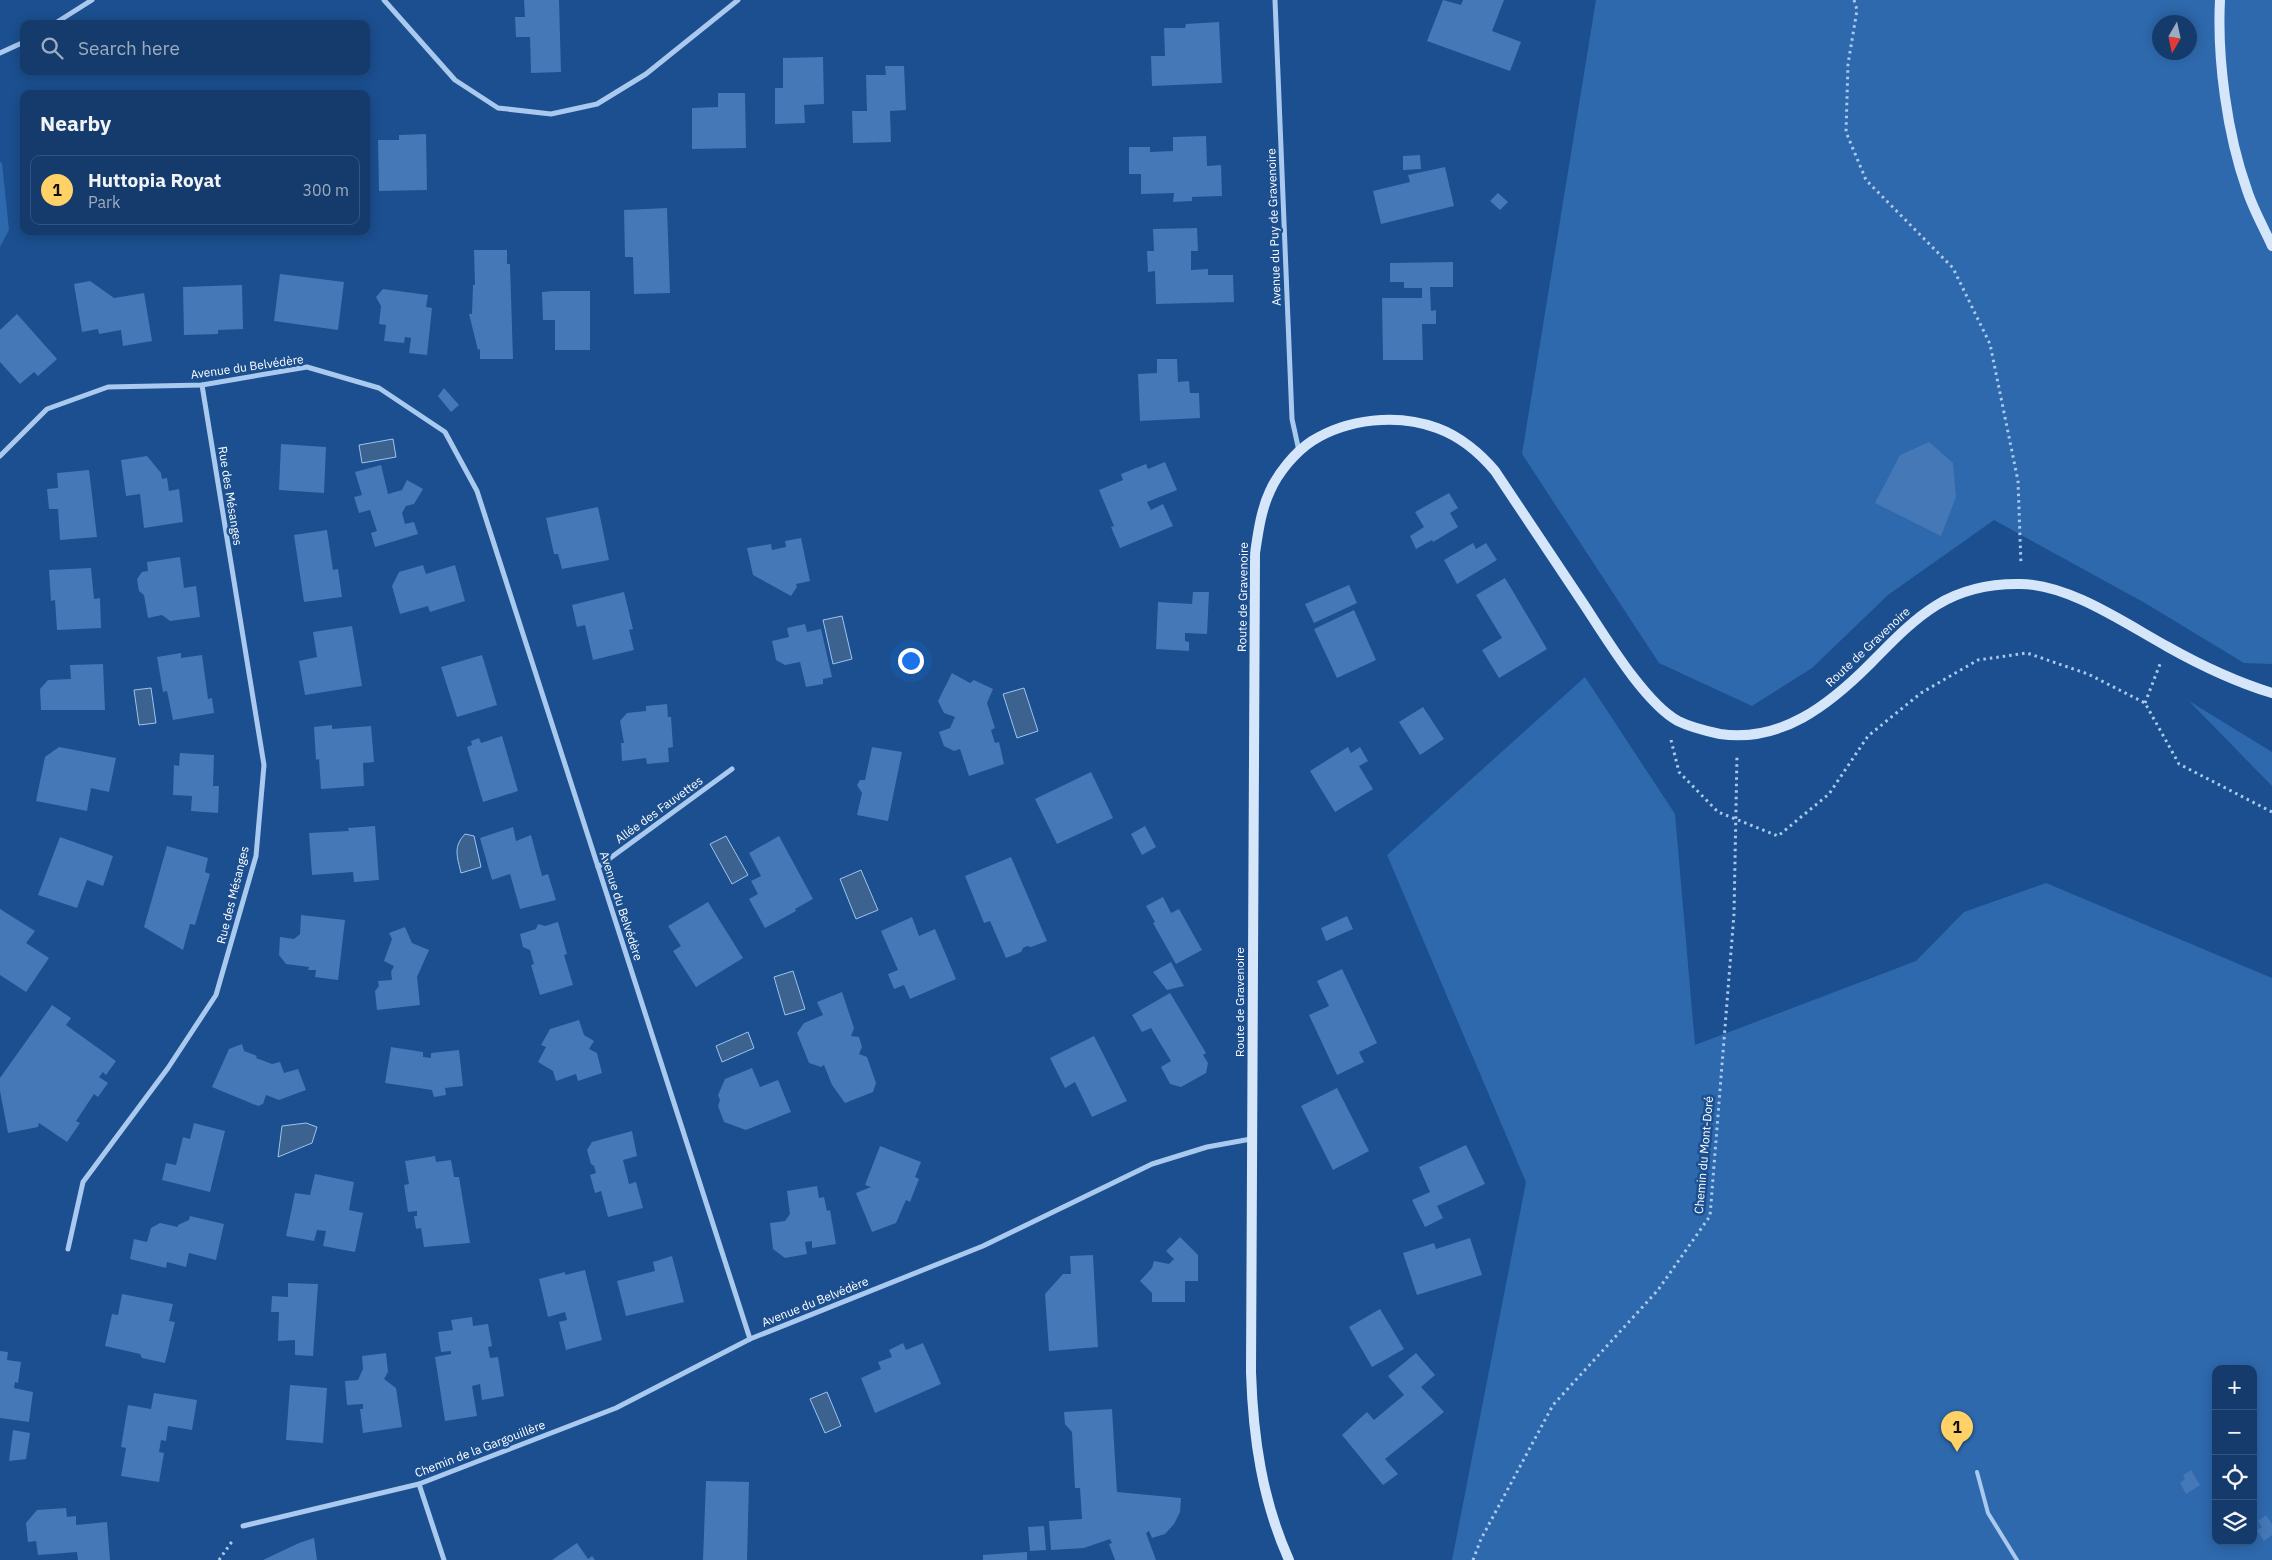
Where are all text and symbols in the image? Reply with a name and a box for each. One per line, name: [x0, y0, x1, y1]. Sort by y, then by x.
north arrow: [2152, 15, 2197, 60]
search box: [20, 20, 370, 75]
icon: search: [38, 34, 66, 62]
text: Search here: [78, 36, 180, 60]
text: Nearby: [40, 109, 111, 137]
street label: Avenue du Puy de Gravenoire: [1263, 148, 1284, 306]
text: Huttopia Royat: [88, 168, 221, 192]
text: 1: [52, 180, 62, 200]
text: 300 m: [302, 180, 349, 200]
text: Park: [88, 192, 120, 212]
street label: Avenue du Belvédère: [189, 351, 305, 382]
street label: Rue des Mésanges: [215, 445, 246, 547]
street label: Route de Gravenoire: [1234, 542, 1251, 652]
street label: Route de Gravenoire: [1822, 603, 1913, 690]
your location: [898, 648, 924, 674]
street label: Allée des Fauvettes: [612, 773, 706, 847]
street label: Rue des Mésanges: [213, 844, 252, 945]
street label: Avenue du Belvédère: [597, 849, 646, 963]
street label: Route de Gravenoire: [1232, 947, 1247, 1057]
street label: Chemin du Mont-Doré: [1691, 1095, 1716, 1215]
street label: Avenue du Belvédère: [759, 1273, 871, 1330]
map controls: [2212, 1365, 2257, 1545]
button: +: [2212, 1365, 2257, 1410]
button: −: [2212, 1410, 2257, 1455]
pin: 1: [1941, 1411, 1973, 1452]
street label: Chemin de la Gargouillère: [412, 1417, 548, 1480]
button: locate: [2212, 1455, 2257, 1500]
button: layers: [2212, 1500, 2257, 1545]

